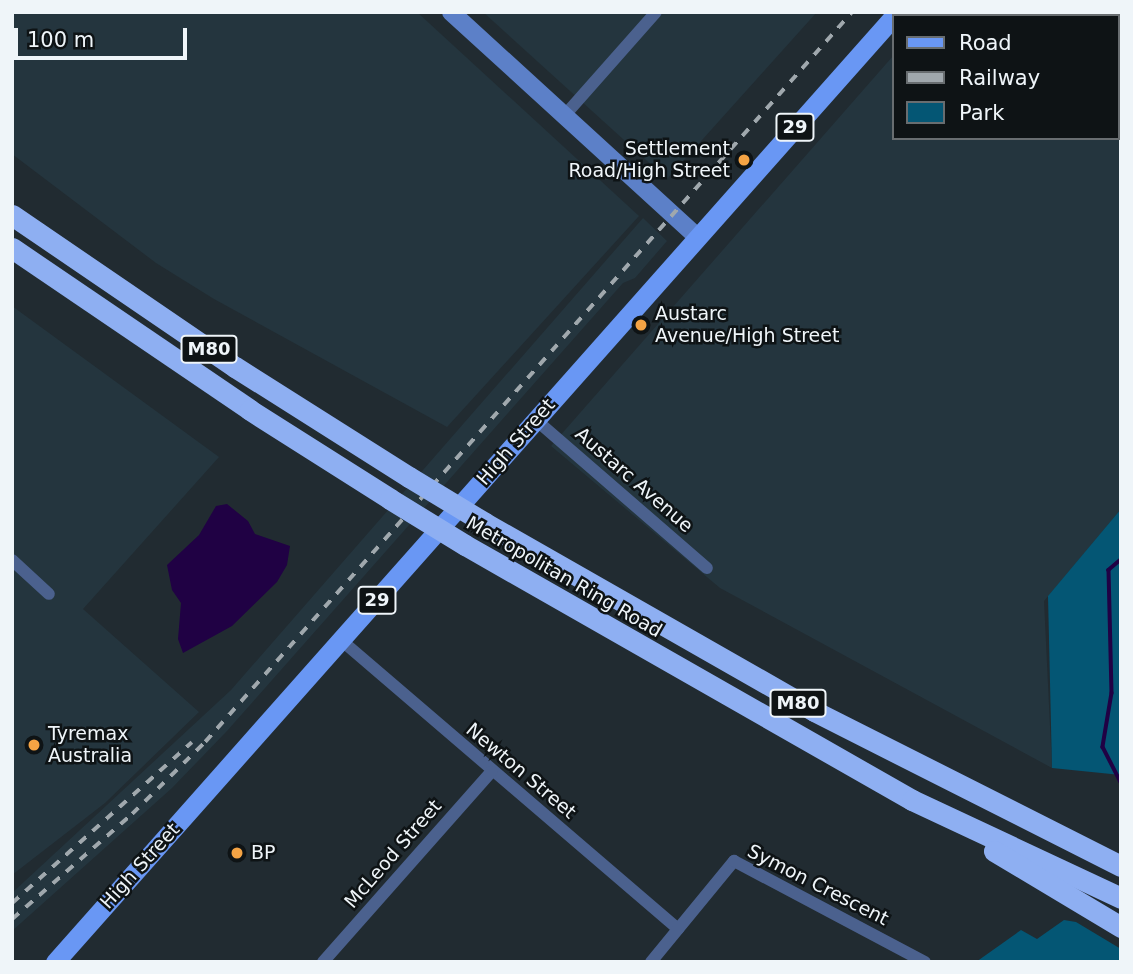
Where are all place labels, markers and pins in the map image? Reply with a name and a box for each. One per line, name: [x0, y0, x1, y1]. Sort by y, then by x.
place label: Settlement Road/High Street: [568, 138, 730, 182]
marker: Settlement Road/High Street: [736, 152, 752, 168]
place label: Austarc Avenue/High Street: [655, 303, 839, 347]
marker: Austarc Avenue/High Street: [633, 317, 649, 333]
place label: Tyremax Australia: [48, 723, 132, 767]
marker: Tyremax Australia: [26, 737, 42, 753]
place label: BP: [251, 842, 275, 864]
marker: BP: [229, 845, 245, 861]

